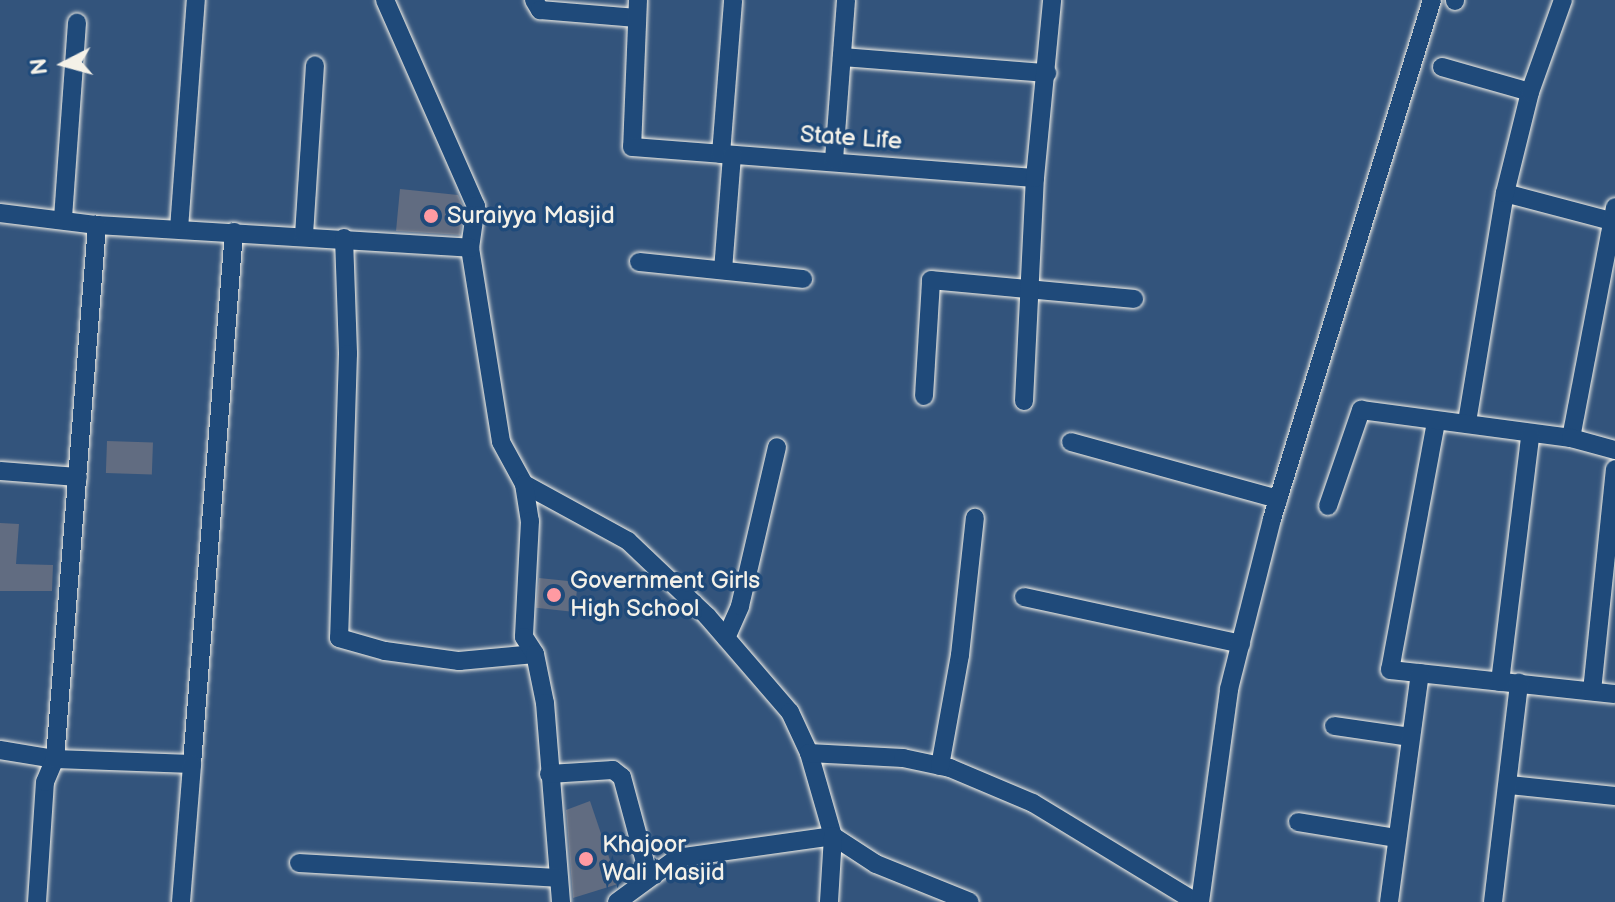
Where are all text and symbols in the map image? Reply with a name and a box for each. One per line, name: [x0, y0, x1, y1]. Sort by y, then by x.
north arrow: [24, 24, 104, 104]
text: N: [25, 57, 54, 76]
street label: State Life: [799, 120, 903, 156]
place label: Suraiyya Masjid: [447, 202, 615, 230]
marker: Suraiyya Masjid: [422, 207, 440, 225]
place label: Government Girls High School: [570, 567, 760, 623]
marker: Government Girls High School: [545, 586, 563, 604]
place label: Khajoor Wali Masjid: [602, 831, 725, 887]
marker: Khajoor Wali Masjid: [577, 850, 595, 868]

